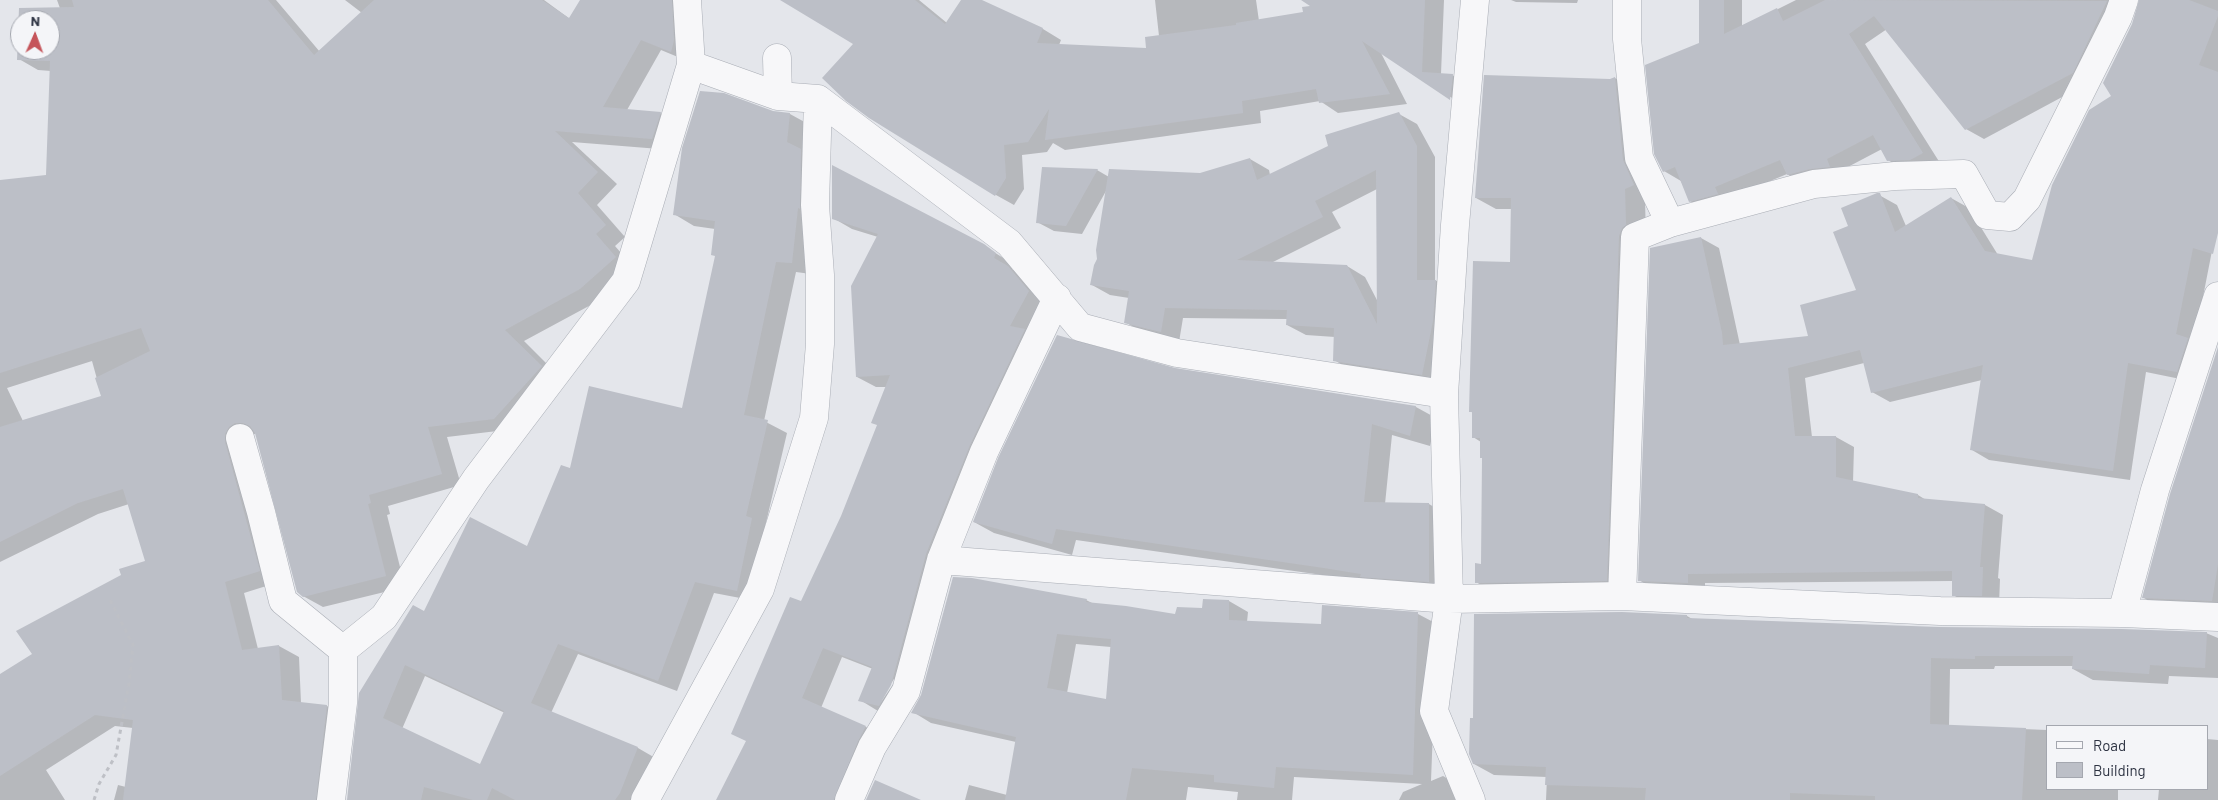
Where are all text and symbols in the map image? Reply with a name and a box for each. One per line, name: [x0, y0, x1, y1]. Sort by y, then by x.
north arrow: [10, 10, 60, 60]
text: N: [31, 12, 40, 29]
legend: [2046, 725, 2208, 790]
text: Road: [2093, 736, 2126, 754]
text: Building: [2093, 761, 2146, 779]

